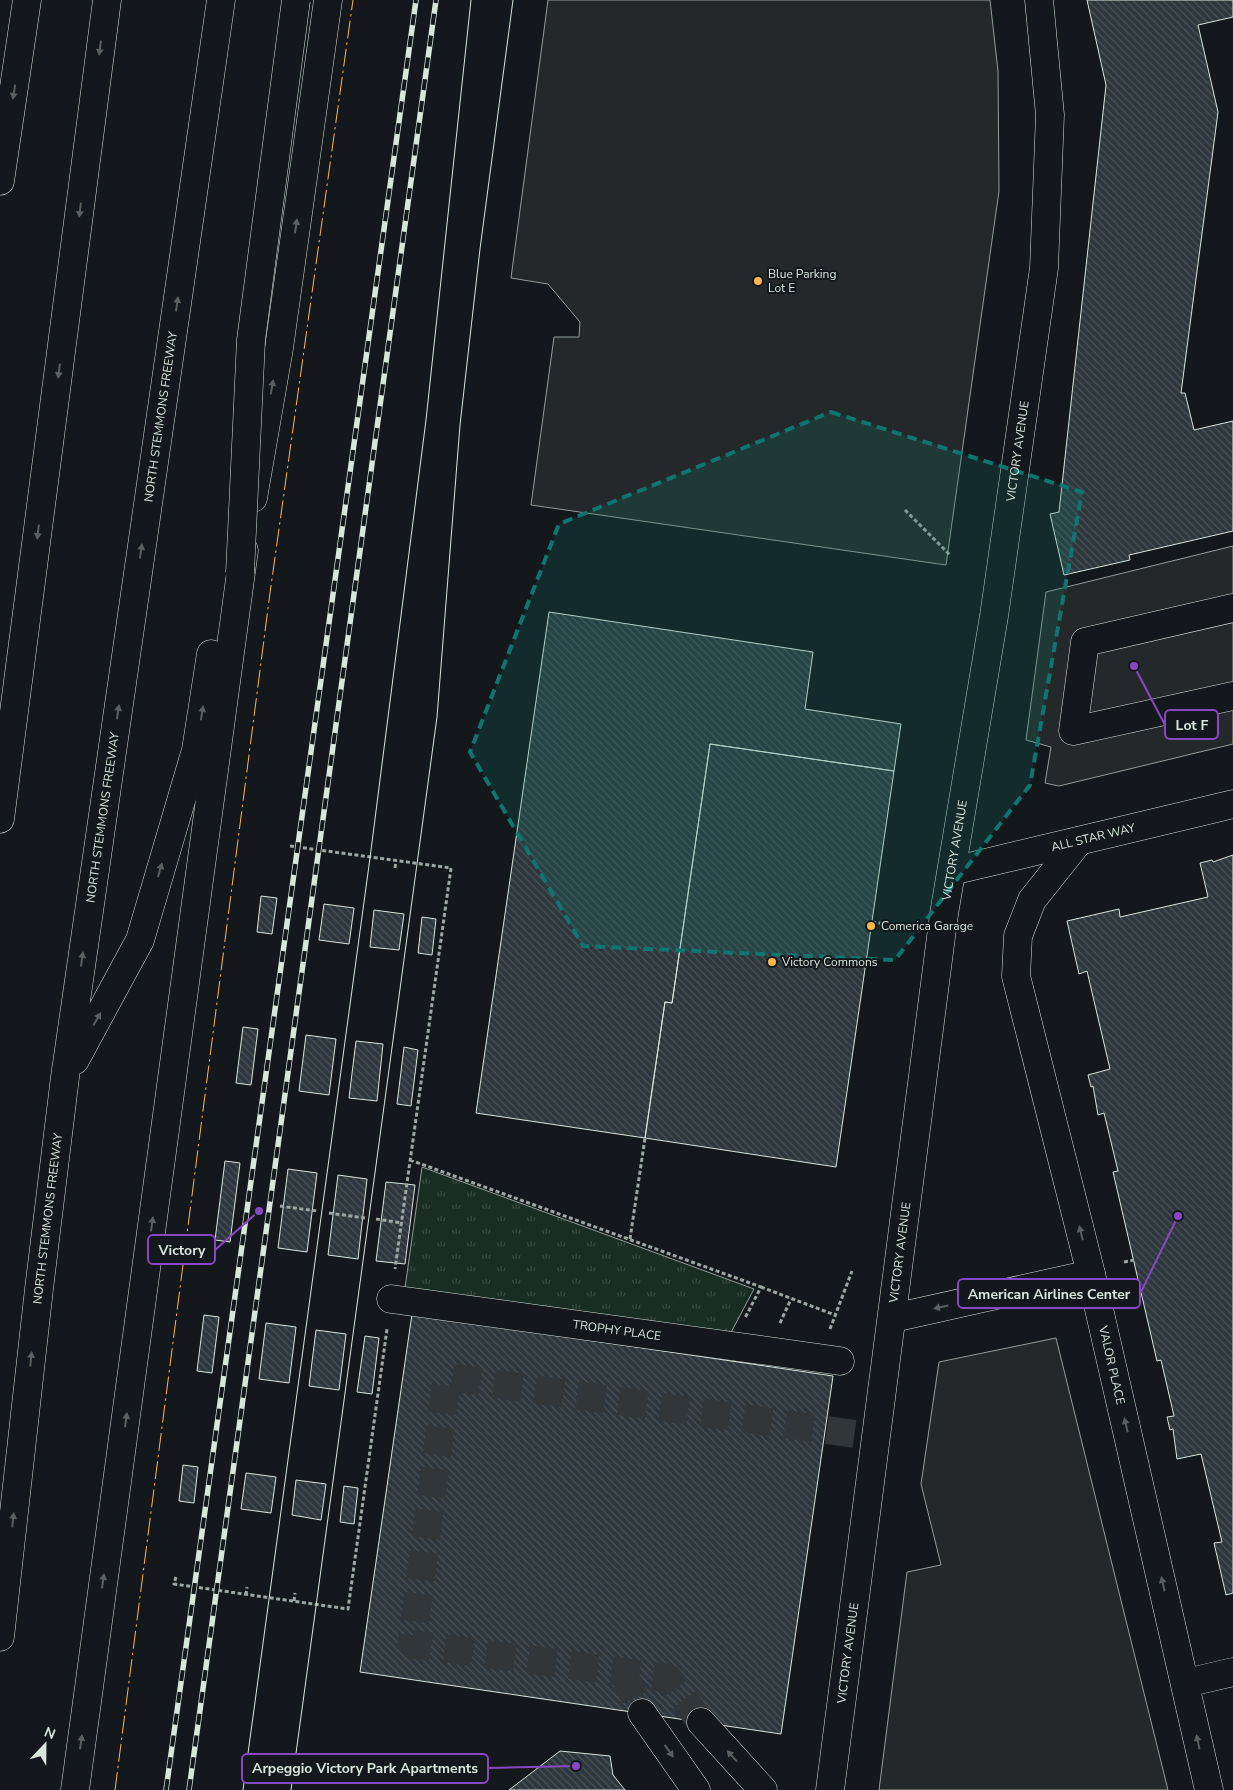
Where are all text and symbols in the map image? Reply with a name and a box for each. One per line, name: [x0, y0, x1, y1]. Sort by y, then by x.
one-way arrow: [96, 41, 104, 57]
one-way arrow: [10, 84, 18, 100]
one-way arrow: [76, 202, 84, 218]
one-way arrow: [292, 218, 300, 234]
place label: Blue Parking Lot E: [768, 266, 836, 296]
marker: Blue Parking Lot E: [752, 275, 764, 287]
one-way arrow: [173, 295, 181, 311]
street label: NORTH STEMMONS FREEWAY: [140, 329, 181, 503]
one-way arrow: [55, 363, 63, 379]
one-way arrow: [268, 379, 276, 395]
street label: VICTORY AVENUE: [1002, 400, 1033, 504]
one-way arrow: [34, 524, 42, 540]
one-way arrow: [138, 543, 146, 559]
one-way arrow: [114, 703, 122, 719]
one-way arrow: [198, 705, 206, 721]
callout: Lot F: [1165, 710, 1218, 739]
text: Lot F: [1176, 716, 1209, 735]
street label: NORTH STEMMONS FREEWAY: [82, 730, 123, 904]
street label: VICTORY AVENUE: [938, 799, 971, 903]
street label: ALL STAR WAY: [1049, 819, 1138, 855]
one-way arrow: [157, 862, 165, 877]
place label: Comerica Garage: [881, 918, 973, 934]
marker: Comerica Garage: [865, 920, 877, 932]
one-way arrow: [79, 951, 87, 967]
place label: Victory Commons: [781, 954, 878, 970]
marker: Victory Commons: [766, 956, 778, 968]
one-way arrow: [93, 1011, 101, 1026]
street label: NORTH STEMMONS FREEWAY: [29, 1131, 66, 1305]
street label: VICTORY AVENUE: [885, 1201, 914, 1305]
one-way arrow: [149, 1216, 157, 1232]
one-way arrow: [1077, 1226, 1085, 1241]
callout: Victory: [148, 1235, 215, 1264]
text: Victory: [158, 1241, 206, 1260]
callout: American Airlines Center: [958, 1279, 1140, 1308]
text: American Airlines Center: [968, 1285, 1131, 1304]
one-way arrow: [932, 1304, 948, 1312]
street label: TROPHY PLACE: [572, 1316, 662, 1344]
street label: VALOR PLACE: [1095, 1323, 1129, 1406]
one-way arrow: [27, 1350, 35, 1366]
one-way arrow: [122, 1411, 130, 1427]
one-way arrow: [1122, 1418, 1130, 1433]
one-way arrow: [9, 1512, 17, 1528]
one-way arrow: [100, 1572, 108, 1588]
one-way arrow: [1159, 1576, 1167, 1591]
street label: VICTORY AVENUE: [833, 1602, 862, 1705]
north arrow: [20, 1720, 70, 1770]
text: N: [41, 1723, 58, 1744]
one-way arrow: [77, 1733, 85, 1749]
one-way arrow: [1194, 1734, 1202, 1750]
one-way arrow: [664, 1745, 674, 1758]
one-way arrow: [726, 1750, 738, 1762]
callout: Arpeggio Victory Park Apartments: [242, 1754, 488, 1783]
text: Arpeggio Victory Park Apartments: [252, 1759, 478, 1778]

